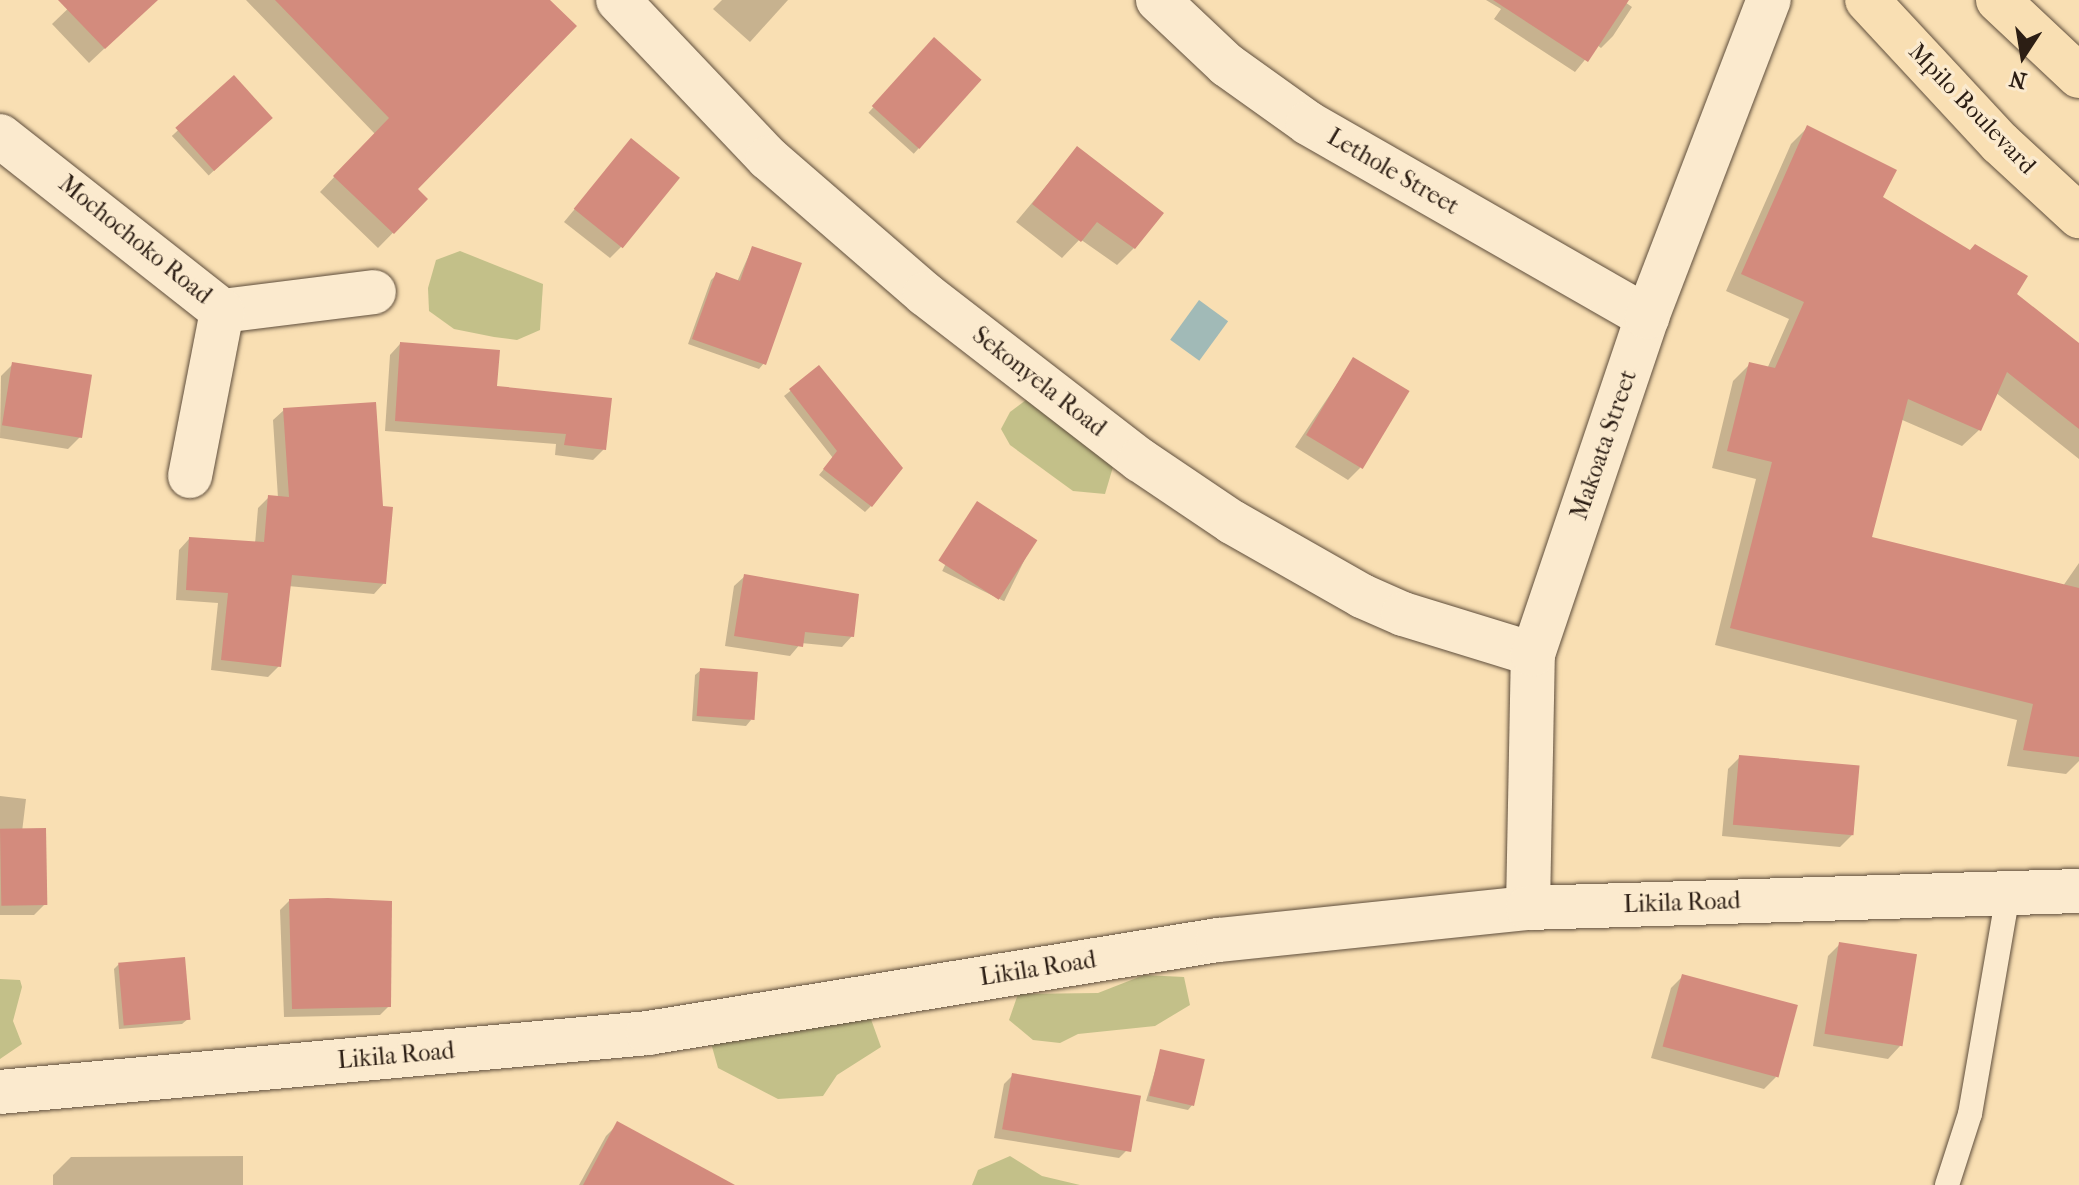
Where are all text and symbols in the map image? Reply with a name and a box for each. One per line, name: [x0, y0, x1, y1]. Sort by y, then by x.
north arrow: [1983, 16, 2063, 96]
street label: Mpilo Boulevard: [1902, 38, 2042, 180]
text: N: [2007, 65, 2029, 94]
street label: Lethole Street: [1322, 123, 1464, 221]
street label: Mochochoko Road: [53, 170, 217, 310]
street label: Sekonyela Road: [966, 321, 1112, 443]
street label: Makoata Street: [1565, 366, 1643, 524]
street label: Likila Road: [1623, 887, 1741, 919]
street label: Likila Road: [978, 946, 1098, 992]
street label: Likila Road: [336, 1037, 456, 1075]

